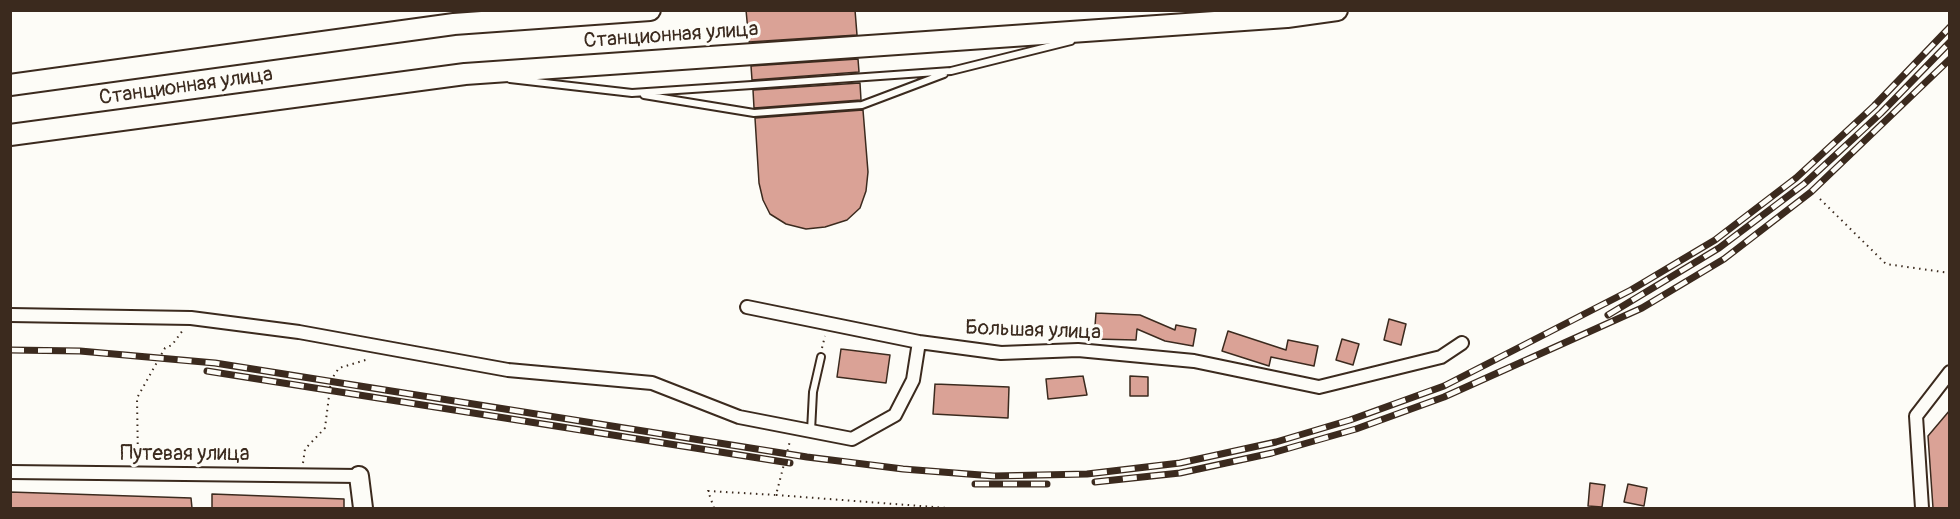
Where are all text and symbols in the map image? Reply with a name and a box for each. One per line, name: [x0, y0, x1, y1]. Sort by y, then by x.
street label: Станционная улица: [583, 17, 759, 55]
street label: Станционная улица: [98, 62, 274, 112]
street label: Большая улица: [965, 316, 1101, 346]
street label: Путевая улица: [120, 442, 250, 468]

